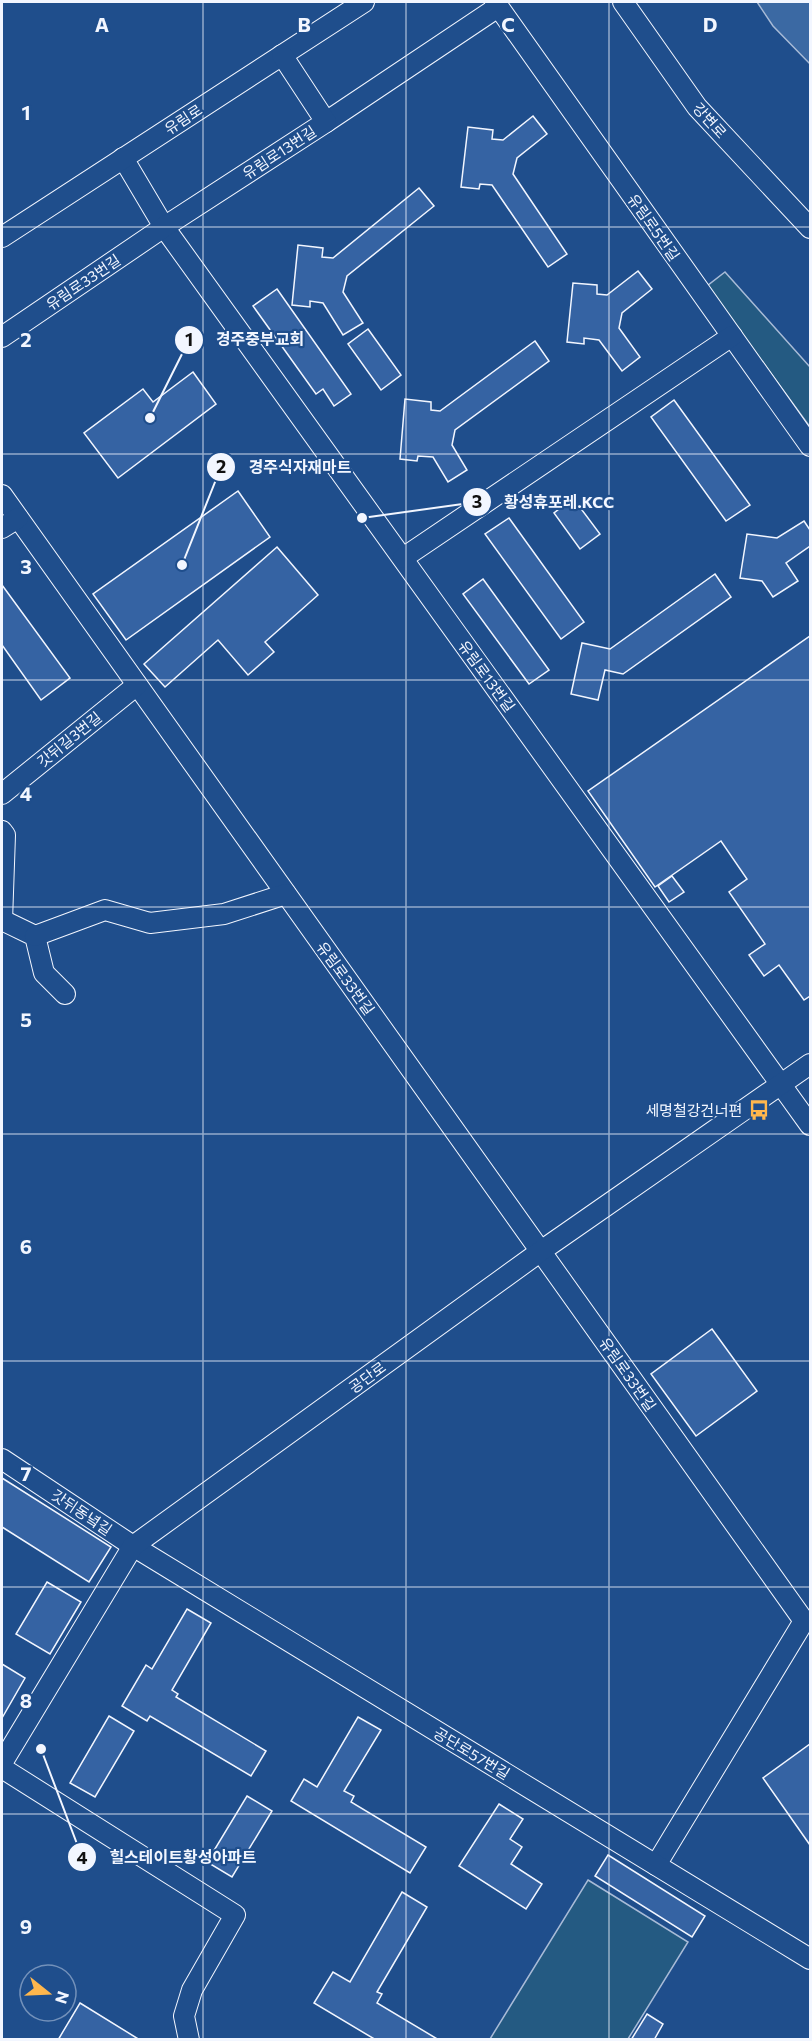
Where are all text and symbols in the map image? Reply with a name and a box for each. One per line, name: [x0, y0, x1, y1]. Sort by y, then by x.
text: A: [95, 12, 109, 36]
text: B: [297, 12, 311, 36]
text: C: [501, 12, 515, 36]
text: D: [703, 12, 717, 36]
street label: 강변로: [689, 99, 731, 141]
text: 1: [21, 100, 31, 124]
street label: 유림로: [161, 100, 205, 138]
street label: 유림로13번길: [239, 122, 319, 182]
street label: 유림로5번길: [624, 190, 684, 264]
street label: 유림로33번길: [42, 250, 124, 314]
callout: 경주중부교회: [174, 323, 316, 357]
text: 2: [20, 327, 32, 351]
text: 1: [185, 328, 193, 350]
text: 경주중부교회: [216, 329, 304, 348]
callout: 경주식자재마트: [206, 450, 363, 484]
text: 2: [216, 455, 226, 477]
text: 경주식자재마트: [248, 457, 352, 476]
callout: 황성휴포레.KCC: [462, 485, 627, 519]
text: 3: [472, 490, 482, 512]
text: 황성휴포레.KCC: [504, 492, 614, 511]
text: 3: [20, 554, 32, 578]
street label: 유림로13번길: [455, 637, 519, 715]
street label: 갓뒤길3번길: [33, 708, 105, 770]
text: 4: [20, 781, 32, 805]
street label: 유림로33번길: [313, 938, 379, 1018]
text: 5: [20, 1007, 32, 1031]
bus stop icon: 세명철강건너편: [747, 1098, 771, 1122]
place label: 세명철강건너편: [645, 1101, 742, 1119]
text: 6: [20, 1234, 32, 1258]
street label: 유림로33번길: [596, 1334, 660, 1414]
street label: 공단로: [345, 1358, 389, 1396]
text: 7: [21, 1461, 32, 1485]
street label: 갓뒤동녘길: [48, 1485, 116, 1539]
text: 8: [20, 1688, 32, 1712]
street label: 공단로57번길: [431, 1723, 513, 1783]
callout: 힐스테이트황성아파트: [67, 1840, 268, 1874]
text: 4: [76, 1846, 88, 1868]
text: 힐스테이트황성아파트: [109, 1847, 257, 1866]
text: 9: [20, 1914, 32, 1938]
north arrow: [18, 1963, 78, 2023]
text: N: [52, 1989, 74, 2006]

